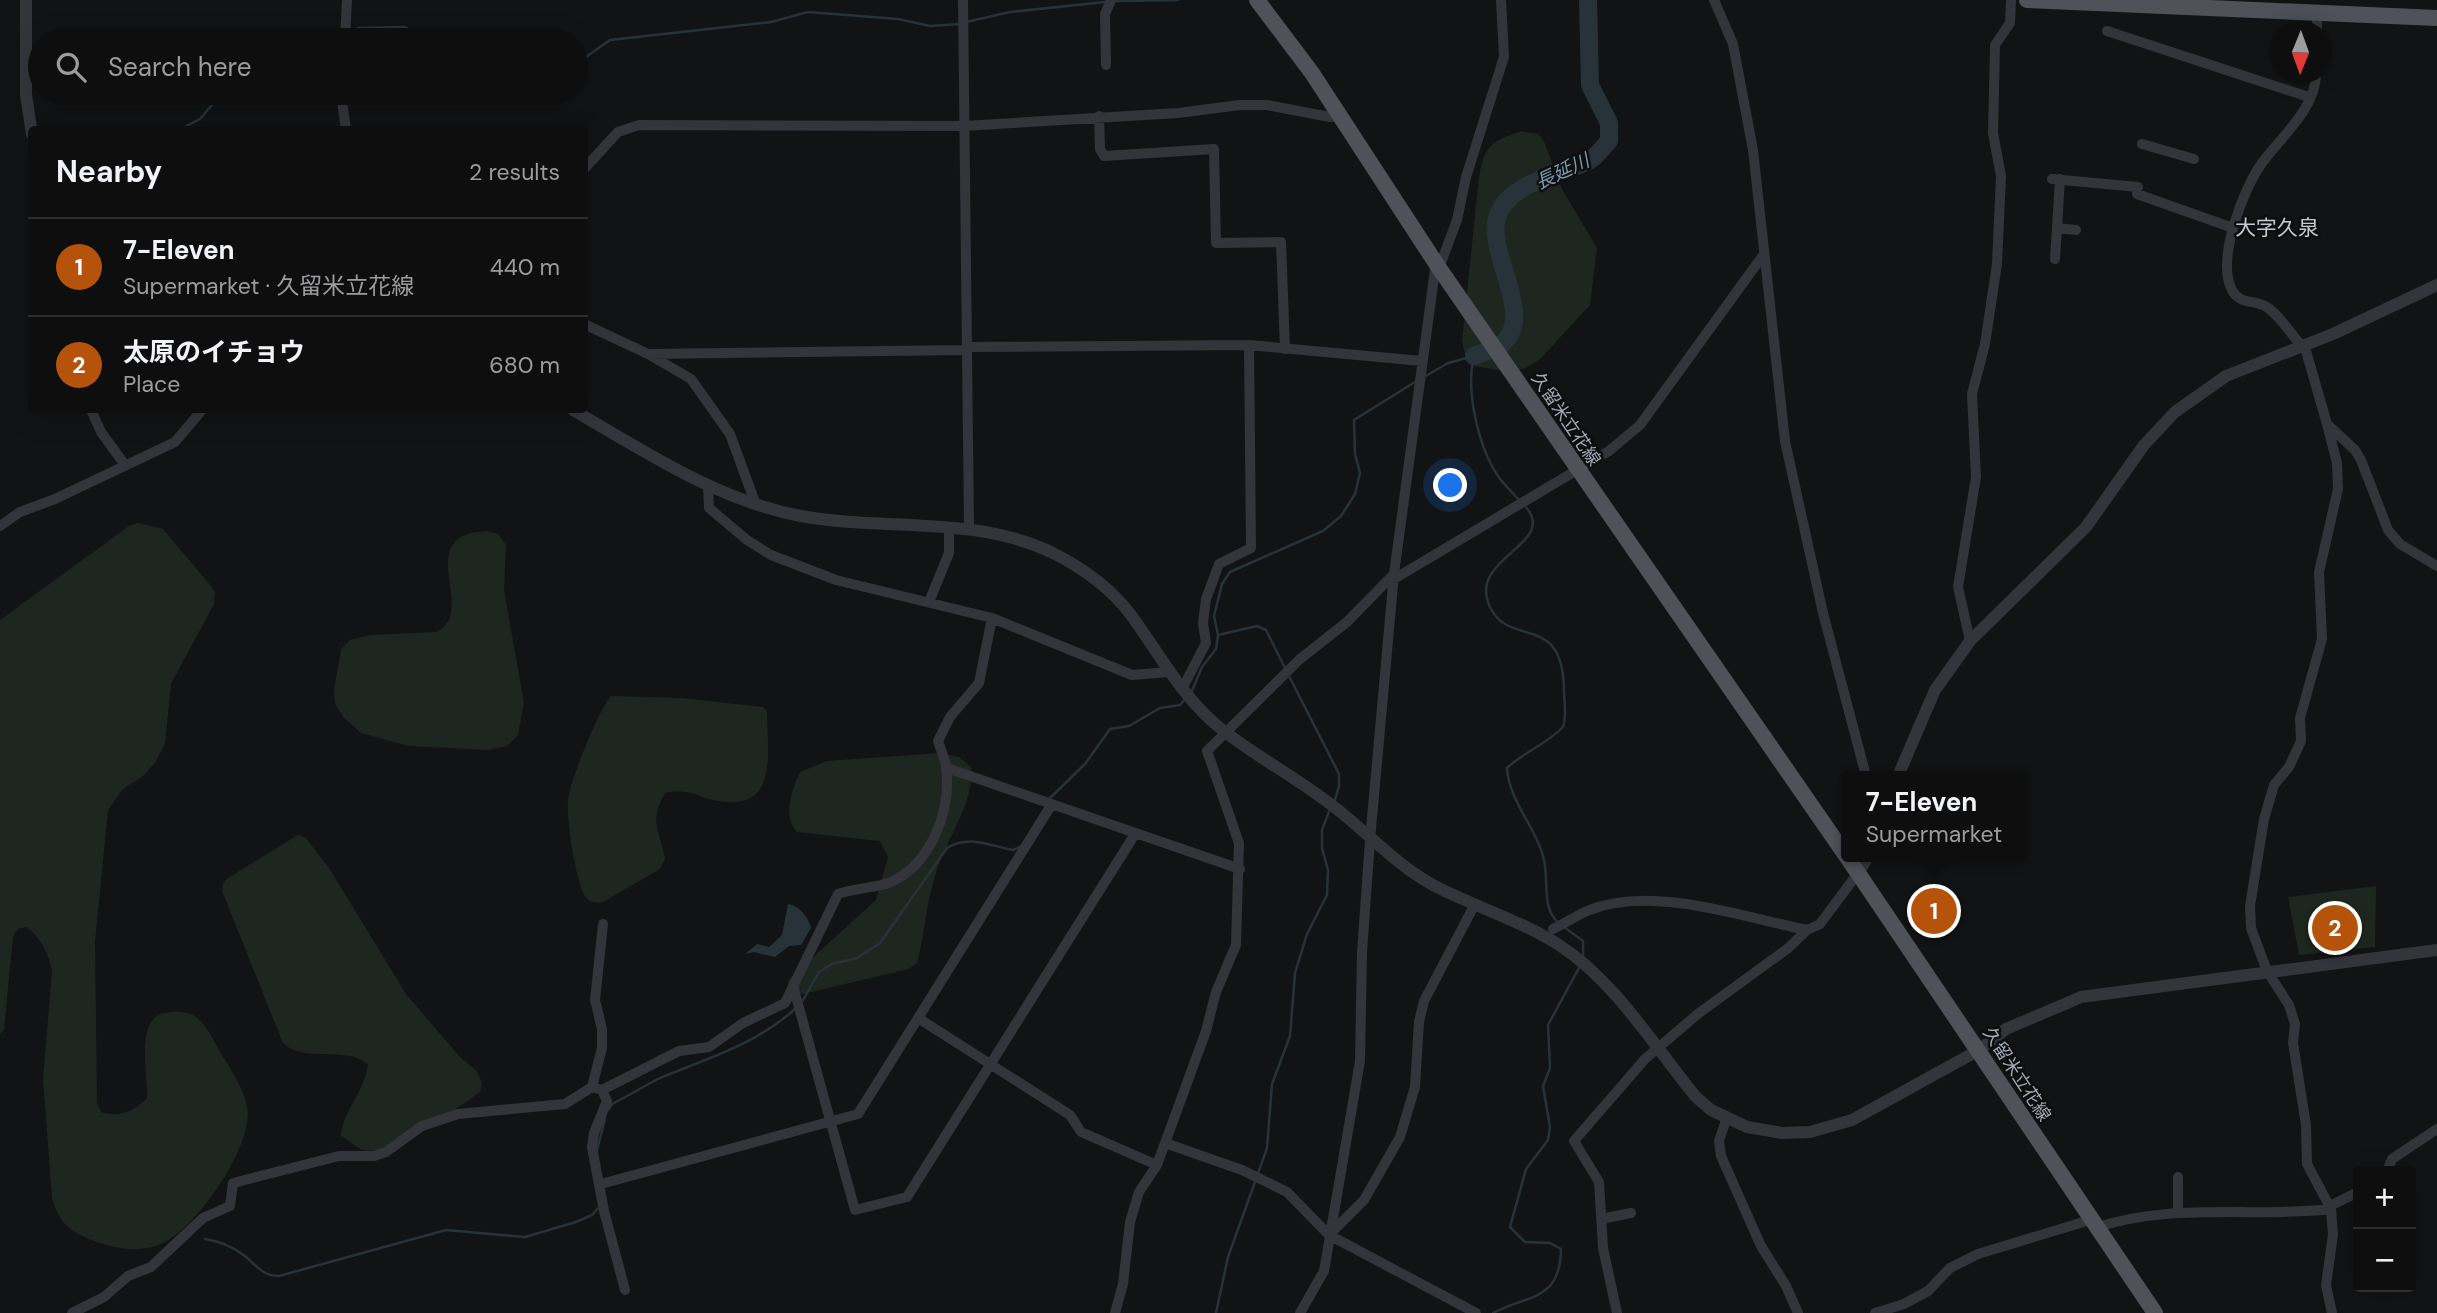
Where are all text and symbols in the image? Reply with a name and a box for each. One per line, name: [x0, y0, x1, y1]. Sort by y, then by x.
north arrow: [2269, 21, 2332, 84]
search box: [28, 28, 588, 105]
icon: search: [52, 48, 90, 86]
text: Search here: [108, 50, 251, 84]
water label: 長延川: [1531, 147, 1595, 195]
text: Nearby: [56, 152, 162, 191]
text: 2 results: [469, 157, 560, 187]
district label: 大字久泉: [2235, 214, 2319, 242]
text: 7-Eleven: [123, 233, 235, 267]
text: 1: [75, 252, 83, 282]
text: 440 m: [490, 252, 560, 282]
text: Supermarket · 久留米立花線: [123, 271, 414, 301]
text: 太原のイチョウ: [123, 335, 305, 369]
text: 2: [72, 350, 86, 380]
text: 680 m: [489, 350, 560, 380]
street label: 久留米立花線: [1526, 368, 1606, 470]
text: Place: [123, 369, 180, 399]
your location: [1433, 468, 1467, 502]
popup: [1841, 771, 2027, 862]
text: 7-Eleven: [1866, 785, 1977, 819]
text: Supermarket: [1866, 819, 2002, 849]
pin: 1: [1911, 885, 1957, 937]
pin: 2: [2312, 902, 2358, 954]
street label: 久留米立花線: [1978, 1022, 2056, 1126]
map controls: [2353, 1166, 2416, 1292]
button: +: [2353, 1166, 2416, 1229]
button: −: [2353, 1229, 2416, 1292]

